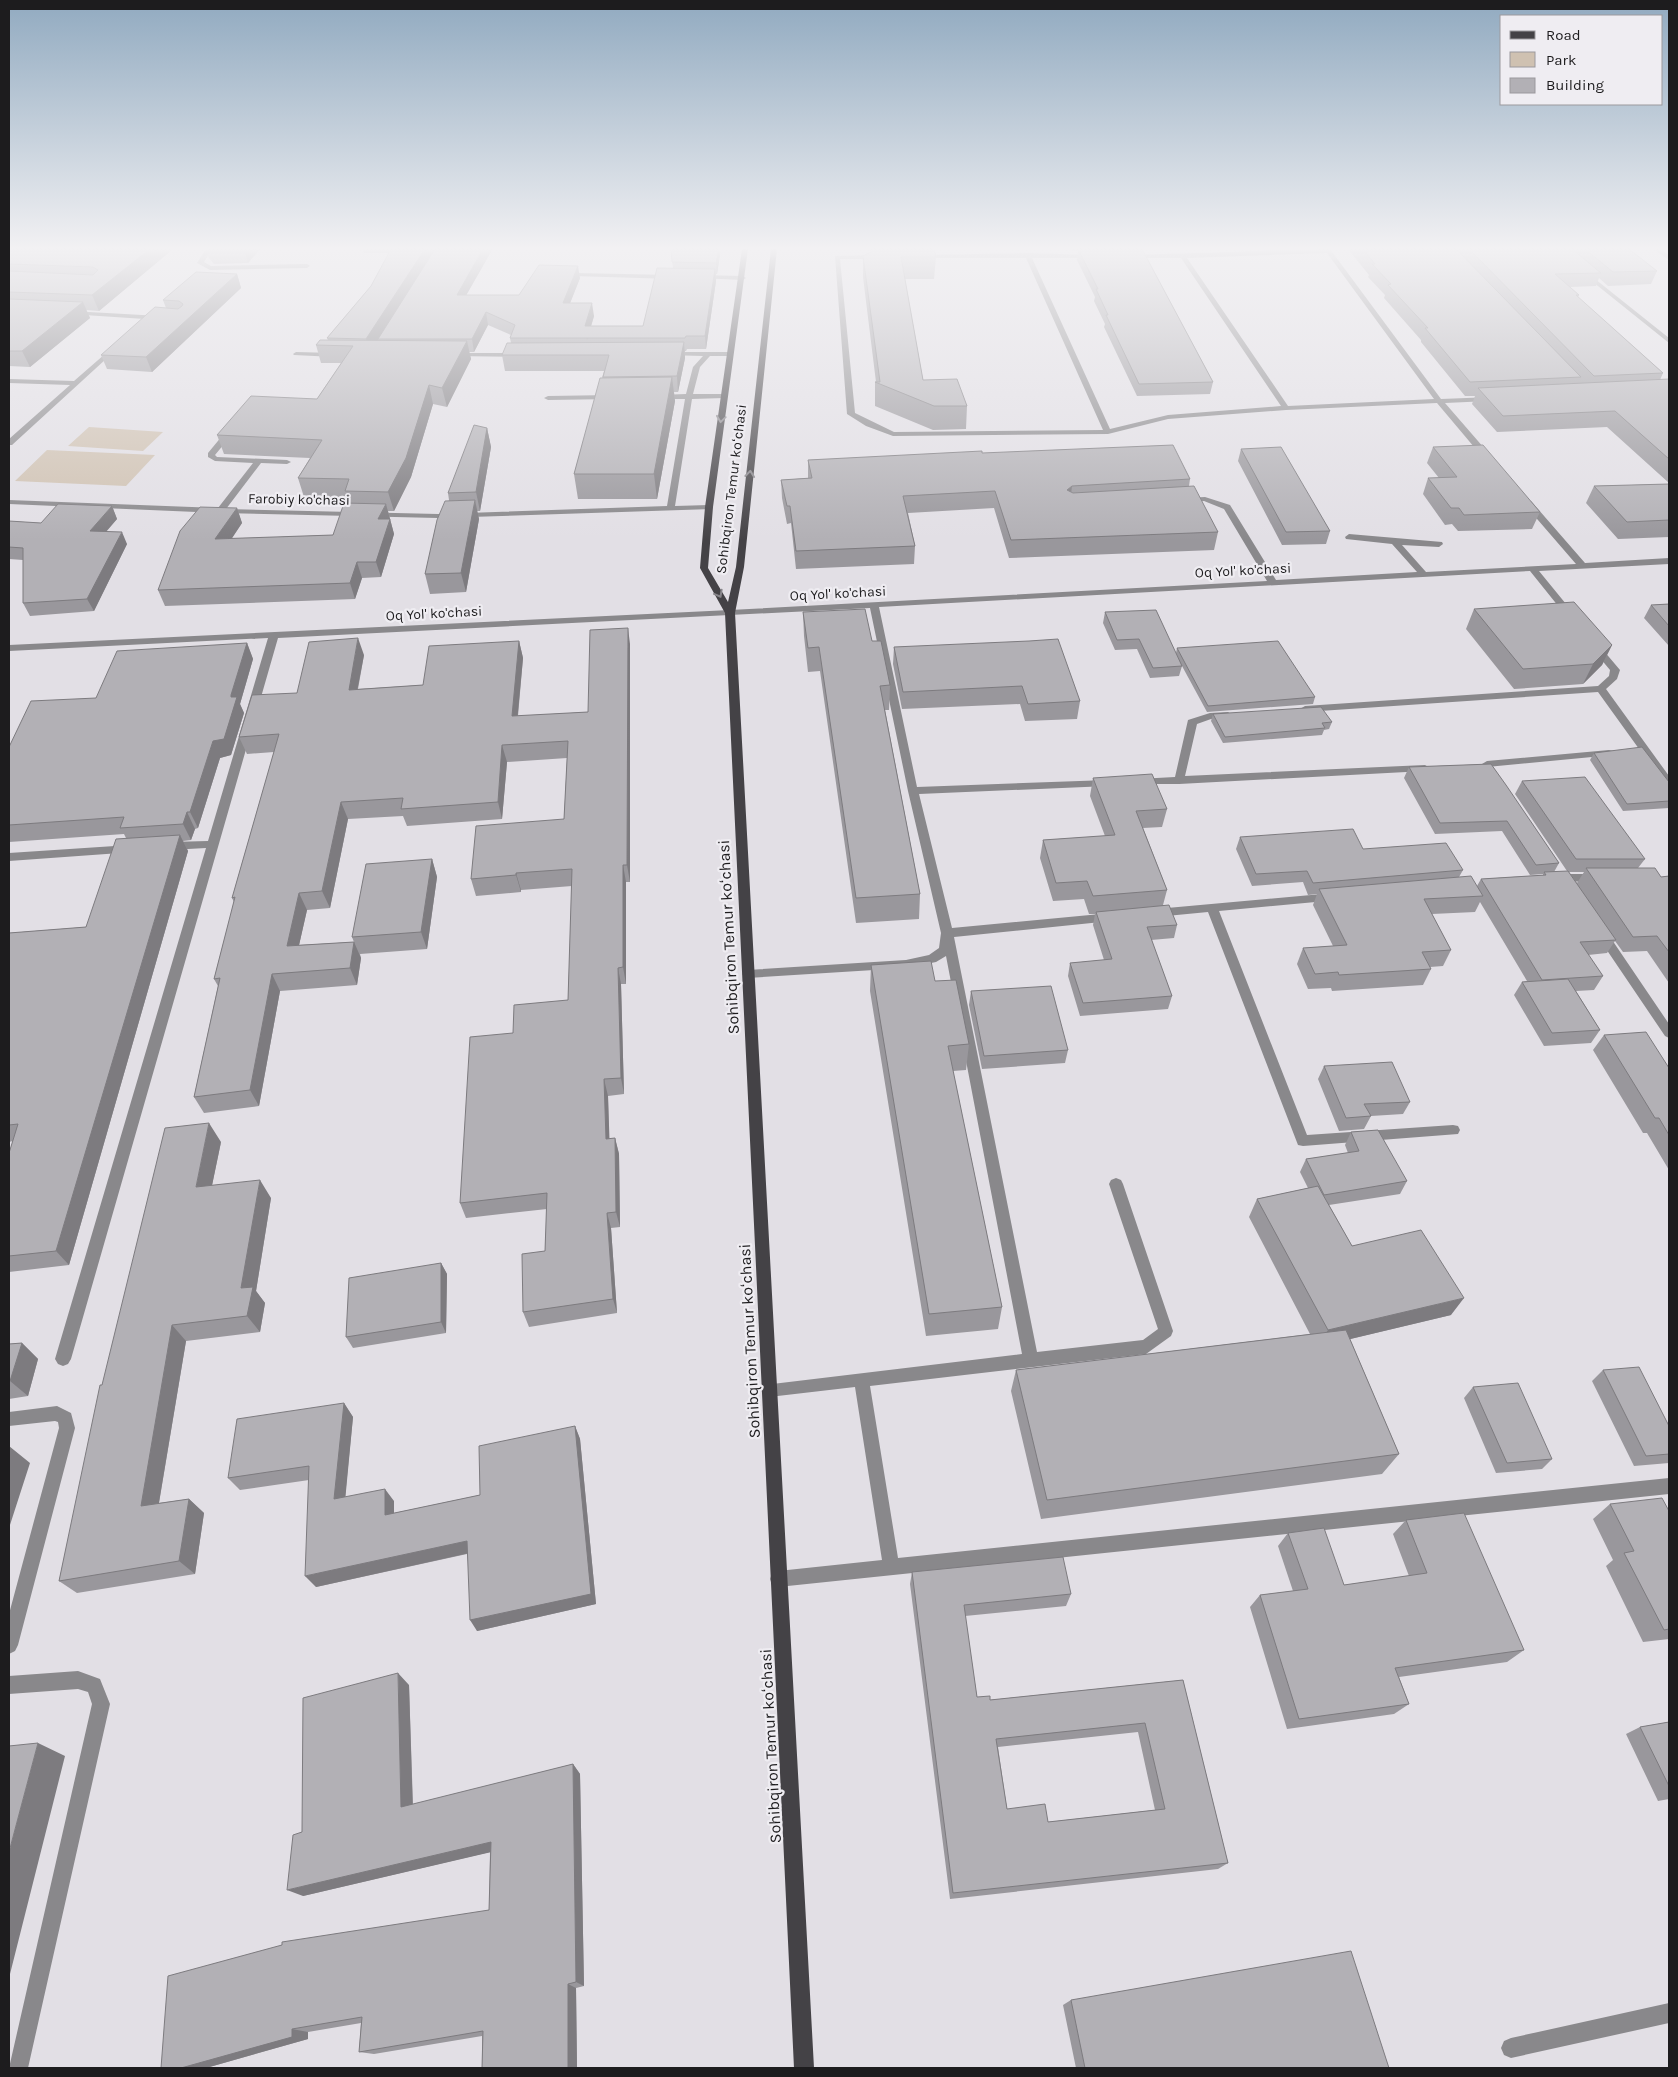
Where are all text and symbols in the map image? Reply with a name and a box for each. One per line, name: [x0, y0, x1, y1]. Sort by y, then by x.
legend: [1500, 15, 1663, 105]
text: Road: [1546, 26, 1581, 44]
text: Park: [1546, 51, 1576, 69]
text: Building: [1546, 76, 1604, 94]
street label: Sohibqiron Temur koʻchasi: [713, 403, 750, 575]
one-way arrow: [716, 415, 727, 423]
one-way arrow: [744, 469, 755, 477]
street label: Farobiy ko'chasi: [248, 490, 350, 509]
street label: Oq Yol' ko'chasi: [1194, 559, 1292, 582]
street label: Oq Yol' ko'chasi: [789, 582, 887, 605]
one-way arrow: [713, 588, 723, 597]
street label: Oq Yol' ko'chasi: [385, 602, 483, 625]
street label: Sohibqiron Temur koʻchasi: [714, 839, 743, 1035]
street label: Sohibqiron Temur koʻchasi: [735, 1243, 764, 1439]
street label: Sohibqiron Temur koʻchasi: [756, 1648, 785, 1844]

